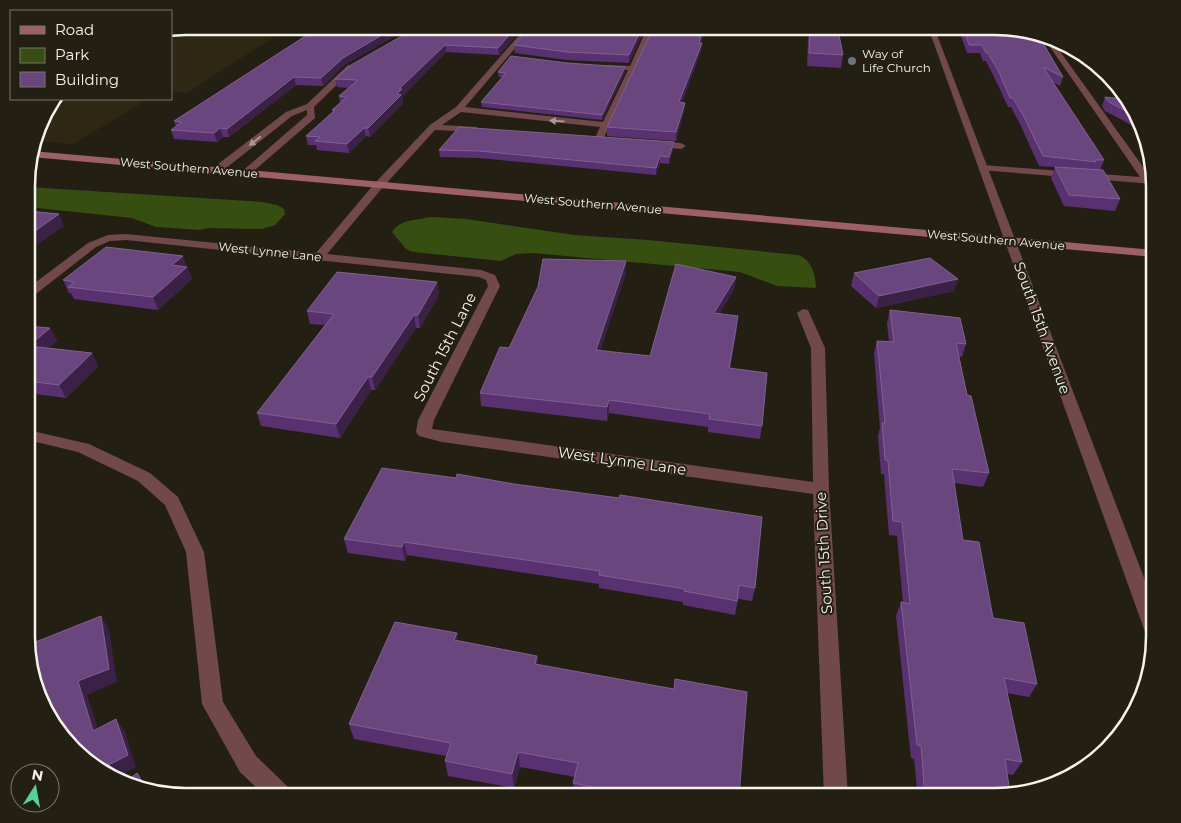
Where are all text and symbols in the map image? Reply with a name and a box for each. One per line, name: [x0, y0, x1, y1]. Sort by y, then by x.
legend: [10, 10, 172, 100]
text: Road: [55, 20, 94, 39]
text: Park: [55, 45, 89, 64]
place label: Way of Life Church: [862, 46, 931, 75]
marker: Way of Life Church: [846, 55, 858, 67]
text: Building: [55, 70, 119, 89]
one-way arrow: [549, 117, 565, 125]
one-way arrow: [249, 135, 262, 146]
street label: West Southern Avenue: [120, 154, 259, 181]
street label: West Southern Avenue: [524, 190, 663, 217]
street label: West Southern Avenue: [927, 226, 1066, 253]
street label: West Lynne Lane: [218, 239, 322, 264]
street label: South 15th Avenue: [1010, 259, 1075, 397]
street label: South 15th Lane: [409, 289, 480, 404]
street label: West Lynne Lane: [557, 442, 687, 479]
street label: South 15th Drive: [811, 491, 836, 615]
north arrow: [10, 763, 60, 813]
text: N: [30, 765, 45, 785]

